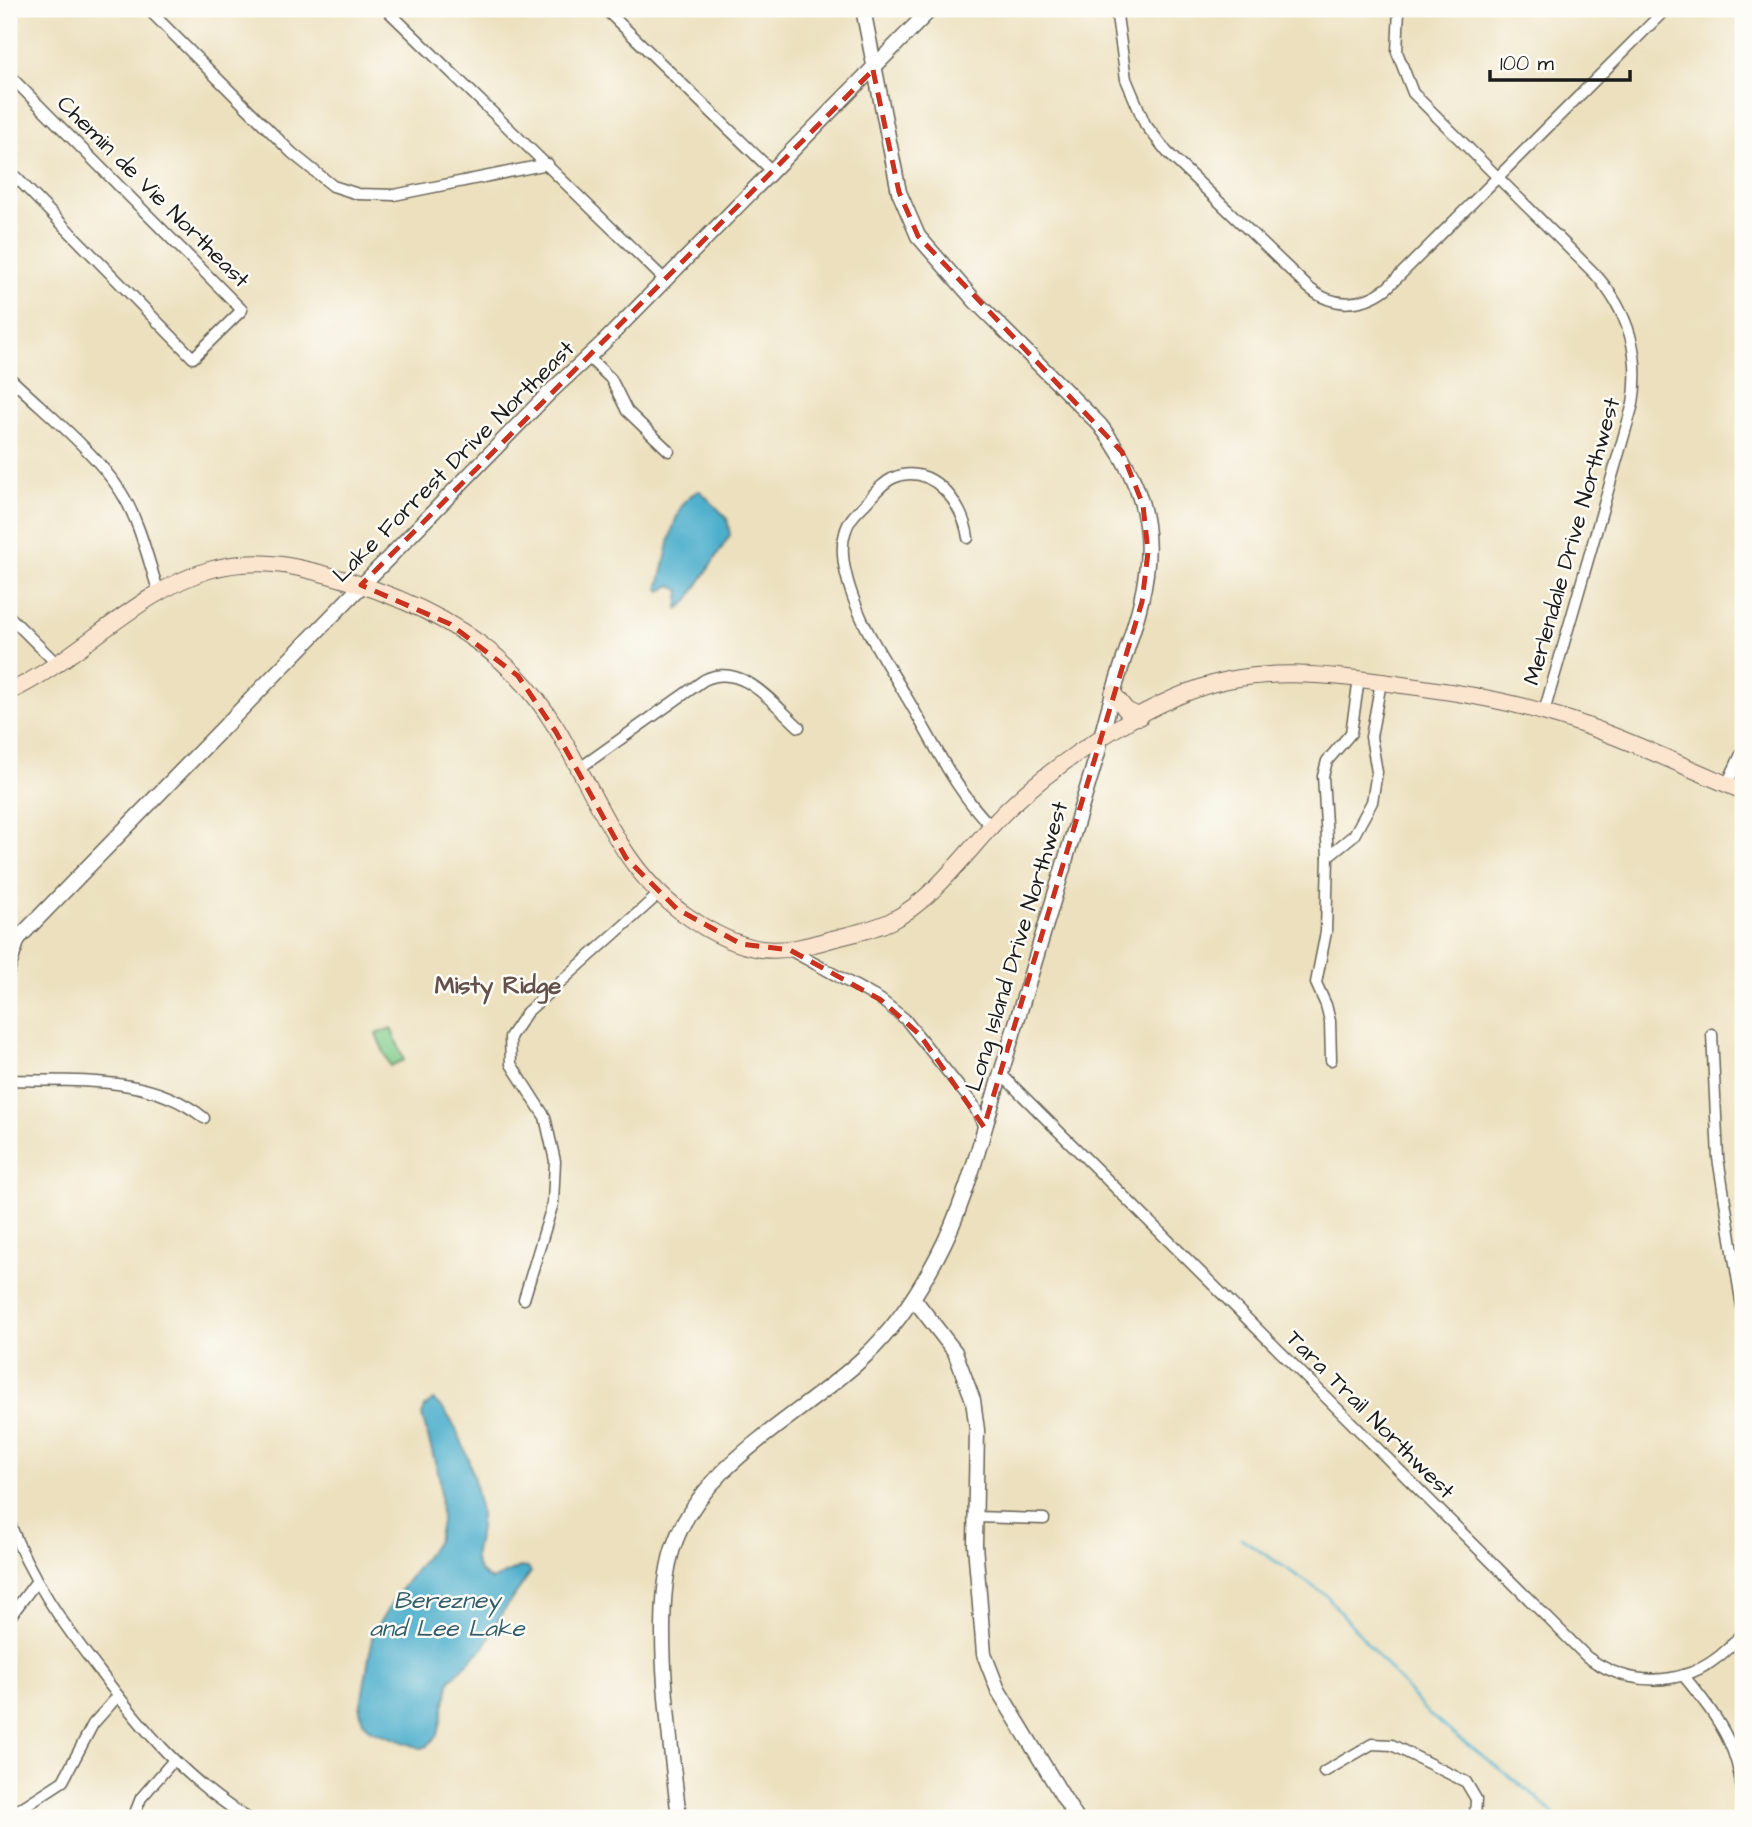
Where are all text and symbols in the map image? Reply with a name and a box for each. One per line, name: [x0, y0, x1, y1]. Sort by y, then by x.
scale bar: [1490, 38, 1630, 82]
text: 100 m: [1500, 49, 1555, 78]
street label: Chemin de Vie Northeast: [50, 88, 257, 296]
street label: Lake Forrest Drive Northeast: [326, 333, 582, 590]
street label: Merlendale Drive Northwest: [1516, 393, 1629, 689]
street label: Long Island Drive Northwest: [958, 797, 1078, 1095]
district label: Misty Ridge: [435, 969, 561, 1005]
street label: Tara Trail Northwest: [1279, 1323, 1462, 1507]
water label: Berezney and Lee Lake: [370, 1584, 525, 1646]

